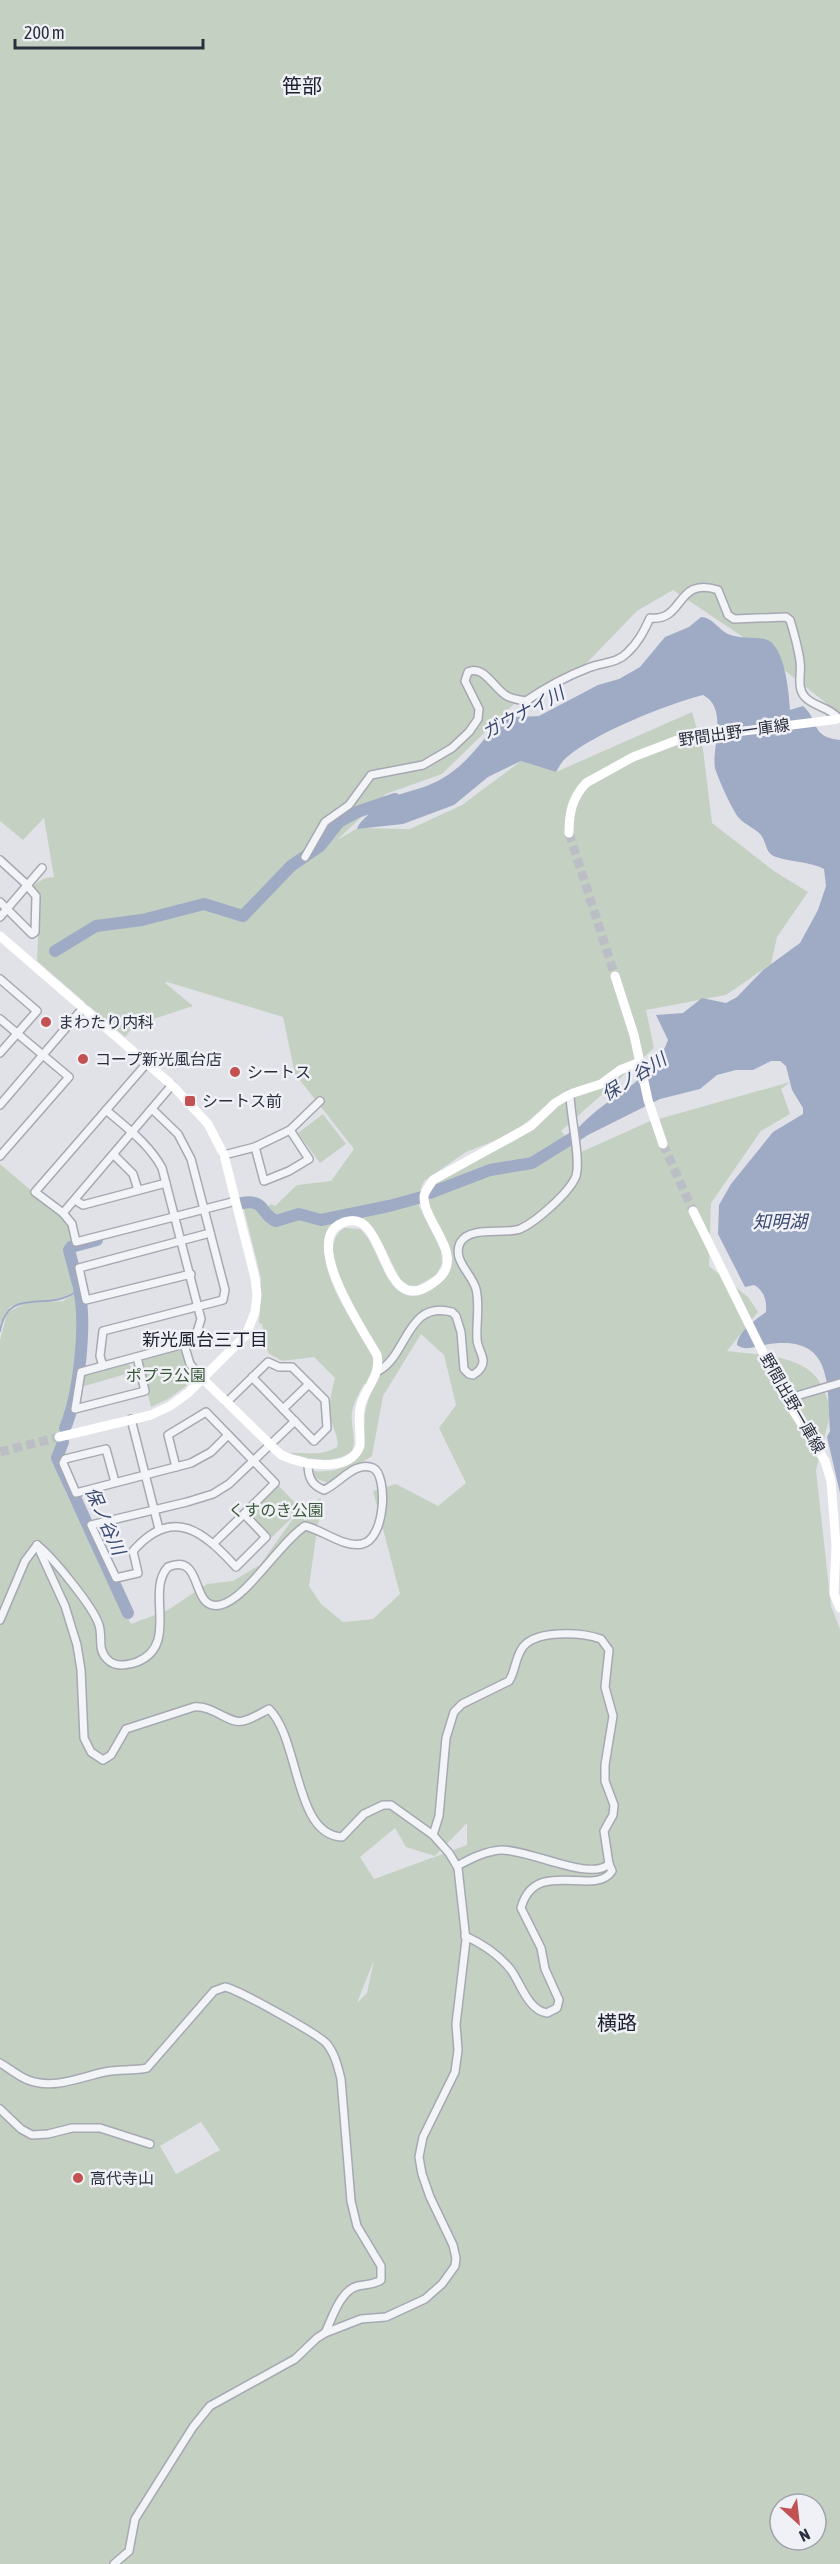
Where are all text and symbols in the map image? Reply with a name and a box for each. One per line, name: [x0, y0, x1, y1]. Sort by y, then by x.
scale bar: [15, 12, 202, 50]
text: 200 m: [24, 22, 65, 43]
district label: 笹部: [282, 74, 322, 97]
water label: ガウナイ川: [478, 681, 569, 743]
street label: 野間出野一庫線: [677, 715, 791, 749]
place label: まわたり内科: [58, 1013, 154, 1031]
marker: まわたり内科: [39, 1015, 53, 1029]
water label: 保ノ谷川: [598, 1048, 672, 1105]
place label: コープ新光風台店: [95, 1050, 222, 1068]
marker: コープ新光風台店: [76, 1052, 90, 1066]
place label: シートス: [247, 1063, 311, 1081]
marker: シートス: [228, 1065, 242, 1079]
place label: シートス前: [202, 1092, 282, 1110]
marker: シートス前: [183, 1094, 197, 1108]
water label: 知明湖: [753, 1211, 810, 1232]
district label: 新光風台三丁目: [142, 1329, 268, 1350]
street label: 野間出野一庫線: [757, 1350, 829, 1456]
park label: ポプラ公園: [126, 1366, 206, 1384]
water label: 保ノ谷川: [81, 1484, 131, 1560]
park label: くすのき公園: [228, 1501, 324, 1519]
district label: 横路: [597, 2011, 637, 2034]
place label: 高代寺山: [90, 2169, 154, 2187]
marker: 高代寺山: [71, 2171, 85, 2185]
north arrow: [768, 2492, 828, 2552]
text: N: [797, 2525, 813, 2546]

